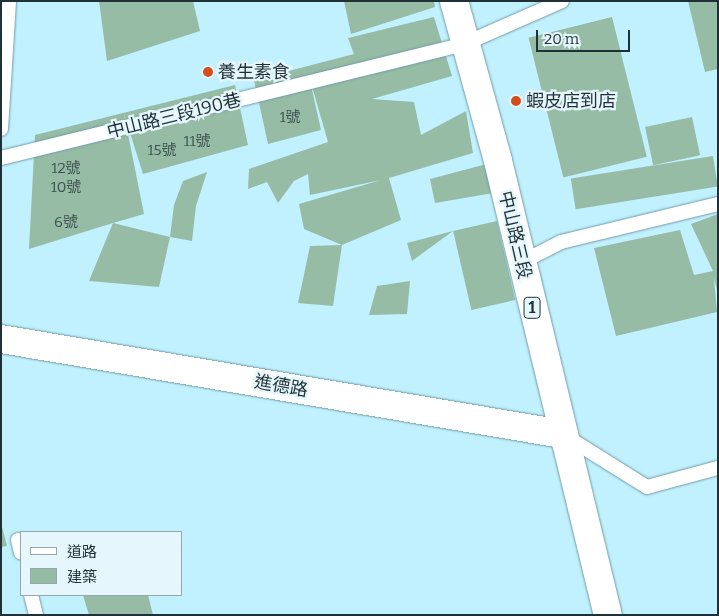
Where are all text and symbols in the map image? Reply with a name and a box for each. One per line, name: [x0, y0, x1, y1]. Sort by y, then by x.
scale bar: [539, 20, 633, 52]
text: 20 m: [544, 30, 579, 48]
place label: 養生素食: [218, 61, 290, 83]
marker: 養生素食: [202, 66, 214, 78]
street label: 中山路三段190巷: [105, 89, 243, 143]
place label: 蝦皮店到店: [526, 90, 616, 112]
marker: 蝦皮店到店: [510, 95, 522, 107]
house number: 1號: [279, 109, 301, 127]
house number: 11號: [183, 133, 211, 151]
house number: 15號: [147, 142, 177, 160]
house number: 12號: [51, 160, 81, 178]
house number: 10號: [51, 179, 81, 197]
street label: 中山路三段: [494, 189, 536, 281]
house number: 6號: [54, 214, 78, 232]
road number: 1: [523, 294, 541, 322]
street label: 進德路: [253, 371, 309, 401]
legend: [20, 531, 182, 596]
text: 道路: [67, 543, 97, 561]
text: 建築: [67, 568, 97, 586]

